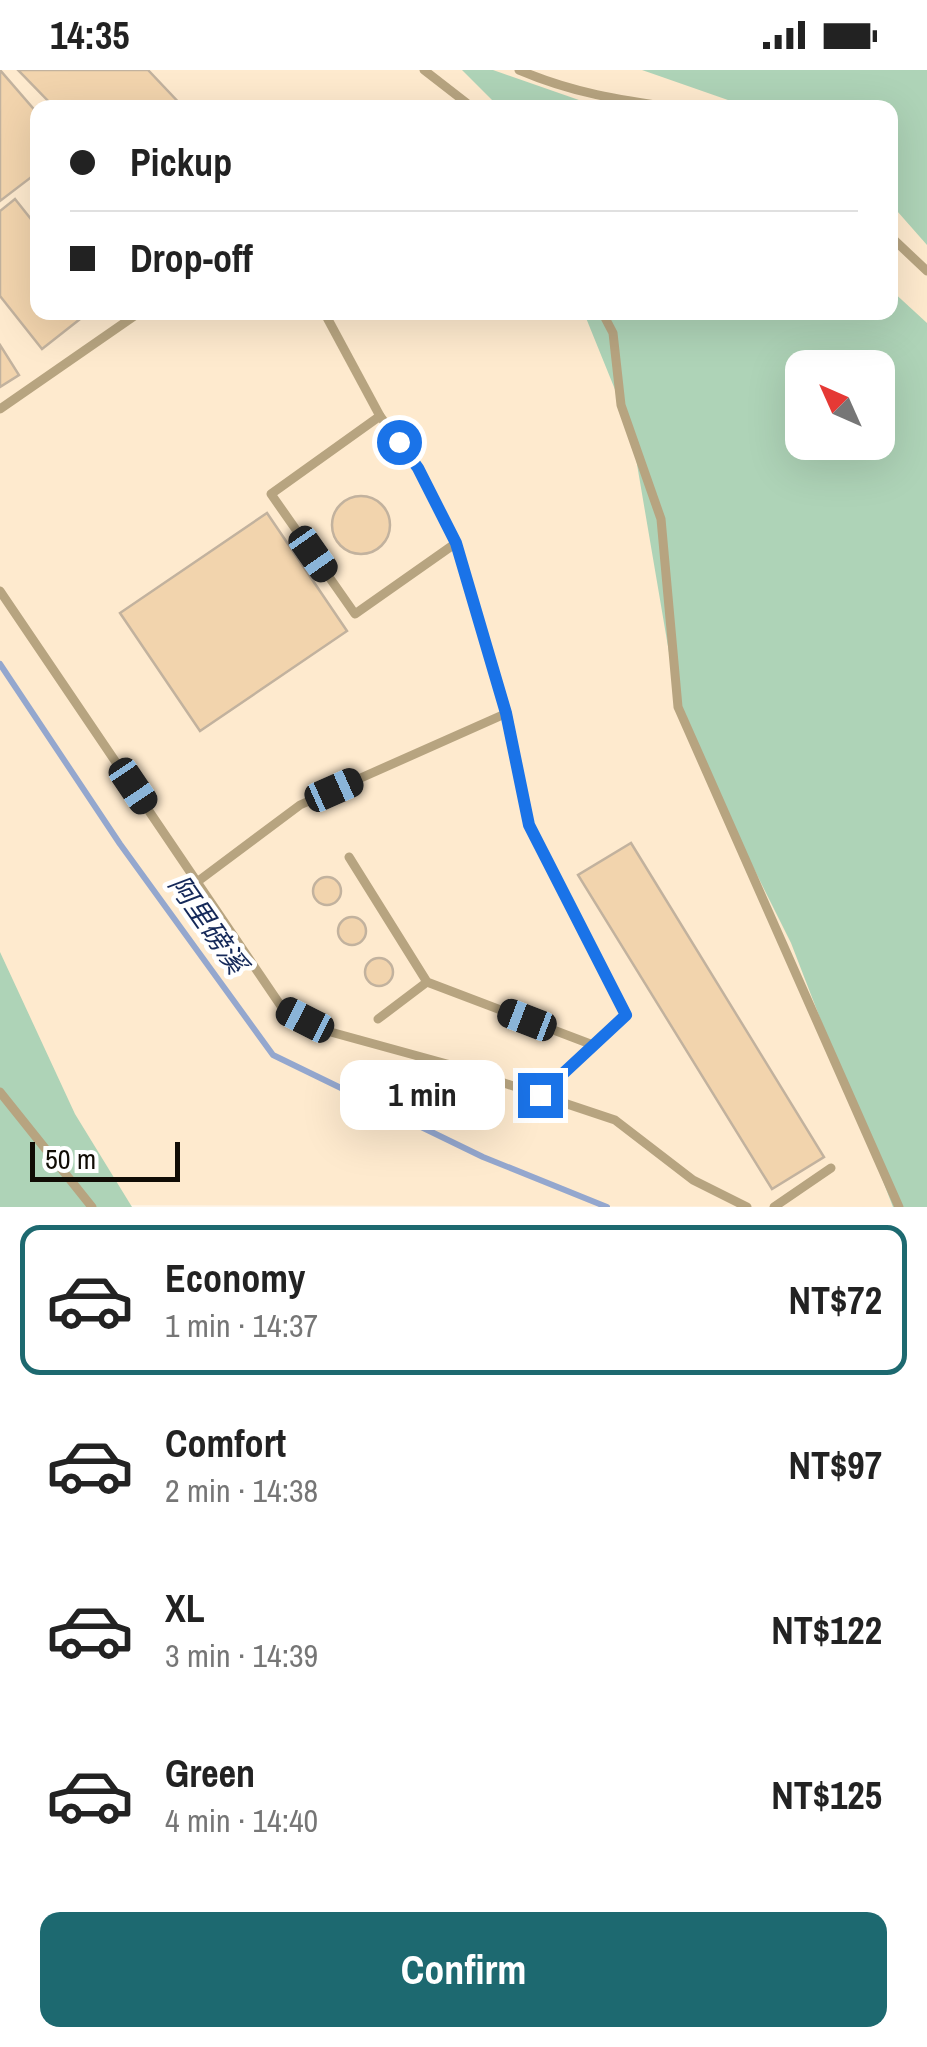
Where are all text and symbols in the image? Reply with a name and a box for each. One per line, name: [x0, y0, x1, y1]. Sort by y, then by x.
text: 14:35: [50, 10, 130, 61]
text: Pickup: [130, 137, 232, 188]
text: Drop-off: [130, 233, 253, 284]
north arrow: [785, 350, 895, 460]
map controls: [785, 350, 895, 460]
route start: [377, 420, 422, 465]
car: [284, 521, 342, 587]
car: [104, 753, 162, 819]
car: [300, 764, 368, 816]
water label: 阿里磅溪: [160, 867, 258, 984]
car: [271, 993, 339, 1047]
car: [494, 995, 560, 1045]
callout: 1 min: [340, 1060, 505, 1130]
text: 1 min: [388, 1073, 457, 1116]
route end: [518, 1073, 563, 1118]
scale bar: [30, 1137, 180, 1182]
text: 50 m: [45, 1140, 96, 1178]
text: Economy: [165, 1253, 305, 1304]
icon: car: [45, 1255, 135, 1345]
text: NT$72: [788, 1275, 882, 1326]
text: 1 min · 14:37: [165, 1304, 318, 1347]
text: Comfort: [165, 1418, 286, 1469]
icon: car: [45, 1420, 135, 1510]
text: NT$97: [788, 1440, 882, 1491]
text: 2 min · 14:38: [165, 1469, 318, 1512]
text: XL: [165, 1583, 205, 1634]
icon: car: [45, 1585, 135, 1675]
text: NT$122: [771, 1605, 882, 1656]
text: 3 min · 14:39: [165, 1634, 318, 1677]
text: Green: [165, 1748, 255, 1799]
icon: car: [45, 1750, 135, 1840]
text: NT$125: [771, 1770, 882, 1821]
text: 4 min · 14:40: [165, 1799, 318, 1842]
button: Confirm: [40, 1912, 887, 2027]

